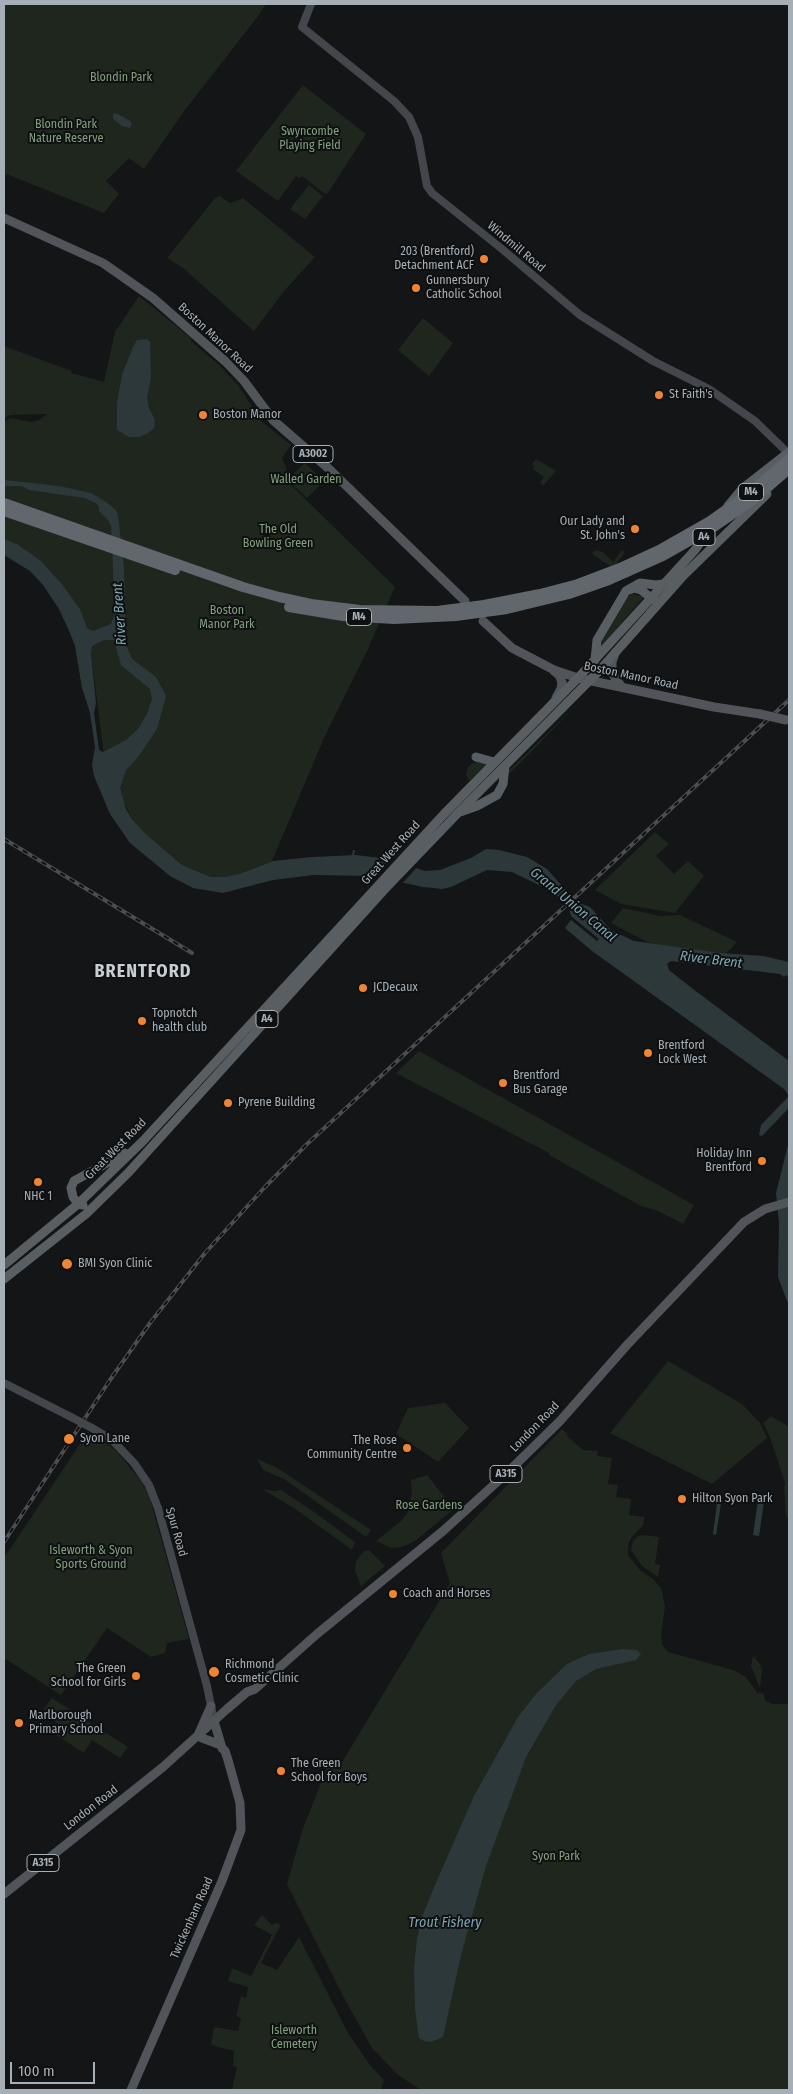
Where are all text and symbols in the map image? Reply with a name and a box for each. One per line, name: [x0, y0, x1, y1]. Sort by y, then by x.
park label: Blondin Park: [90, 71, 152, 85]
park label: Blondin Park Nature Reserve: [29, 118, 103, 146]
park label: Swyncombe Playing Field: [279, 125, 341, 153]
street label: Windmill Road: [484, 219, 548, 275]
place label: 203 (Brentford) Detachment ACF: [394, 245, 474, 273]
marker: 203 (Brentford) Detachment ACF: [478, 253, 490, 265]
place label: Gunnersbury Catholic School: [426, 274, 502, 302]
marker: Gunnersbury Catholic School: [410, 282, 422, 294]
street label: Boston Manor Road: [175, 300, 255, 376]
place label: St Faith's: [669, 388, 713, 402]
marker: St Faith's: [653, 389, 665, 401]
place label: Boston Manor: [213, 408, 281, 422]
marker: Boston Manor: [197, 409, 209, 421]
road number: A3002: [293, 446, 333, 462]
park label: Walled Garden: [270, 473, 342, 487]
road number: M4: [738, 484, 764, 501]
place label: Our Lady and St. John's: [560, 515, 625, 543]
park label: The Old Bowling Green: [243, 523, 313, 551]
marker: Our Lady and St. John's: [629, 523, 641, 535]
road number: A4: [693, 528, 715, 546]
water label: River Brent: [109, 582, 131, 646]
park label: Boston Manor Park: [199, 604, 255, 632]
road number: M4: [346, 608, 372, 626]
street label: Boston Manor Road: [582, 659, 680, 693]
street label: Great West Road: [359, 818, 423, 888]
water label: Grand Union Canal: [527, 864, 619, 946]
water label: River Brent: [679, 948, 743, 972]
district label: BRENTFORD: [93, 961, 193, 983]
place label: JCDecaux: [373, 981, 418, 995]
marker: JCDecaux: [357, 982, 369, 994]
place label: Topnotch health club: [152, 1007, 207, 1035]
road number: A4: [256, 1011, 278, 1028]
marker: Topnotch health club: [136, 1015, 148, 1027]
place label: Brentford Lock West: [658, 1039, 707, 1067]
marker: Brentford Lock West: [642, 1047, 654, 1059]
place label: Brentford Bus Garage: [513, 1069, 567, 1097]
marker: Brentford Bus Garage: [497, 1077, 509, 1089]
place label: Pyrene Building: [238, 1096, 315, 1110]
marker: Pyrene Building: [222, 1097, 234, 1109]
street label: Great West Road: [82, 1115, 150, 1183]
place label: Holiday Inn Brentford: [696, 1147, 752, 1175]
marker: Holiday Inn Brentford: [756, 1155, 768, 1167]
marker: NHC 1: [32, 1176, 44, 1188]
place label: NHC 1: [24, 1190, 52, 1204]
marker: BMI Syon Clinic: [60, 1257, 74, 1271]
place label: BMI Syon Clinic: [78, 1257, 152, 1271]
street label: London Road: [507, 1399, 563, 1455]
marker: Syon Lane: [62, 1432, 76, 1446]
place label: Syon Lane: [80, 1432, 130, 1446]
place label: The Rose Community Centre: [307, 1434, 397, 1462]
marker: The Rose Community Centre: [401, 1442, 413, 1454]
road number: A315: [490, 1466, 522, 1482]
place label: Hilton Syon Park: [692, 1492, 773, 1506]
marker: Hilton Syon Park: [676, 1493, 688, 1505]
park label: Rose Gardens: [396, 1499, 462, 1513]
street label: Spur Road: [162, 1506, 190, 1558]
park label: Isleworth & Syon Sports Ground: [49, 1544, 133, 1572]
place label: Coach and Horses: [403, 1587, 490, 1601]
marker: Coach and Horses: [387, 1588, 399, 1600]
place label: Richmond Cosmetic Clinic: [225, 1658, 299, 1686]
place label: The Green School for Girls: [51, 1662, 126, 1690]
marker: Richmond Cosmetic Clinic: [207, 1665, 221, 1679]
marker: The Green School for Girls: [130, 1670, 142, 1682]
place label: Marlborough Primary School: [29, 1709, 103, 1737]
marker: Marlborough Primary School: [13, 1717, 25, 1729]
place label: The Green School for Boys: [291, 1757, 367, 1785]
marker: The Green School for Boys: [275, 1765, 287, 1777]
street label: London Road: [61, 1782, 121, 1834]
park label: Syon Park: [532, 1850, 580, 1864]
road number: A315: [27, 1855, 59, 1872]
street label: Twickenham Road: [168, 1875, 216, 1961]
water label: Trout Fishery: [409, 1915, 481, 1931]
park label: Isleworth Cemetery: [271, 2024, 317, 2052]
scale bar: [12, 2052, 98, 2084]
text: 100 m: [18, 2062, 55, 2080]

